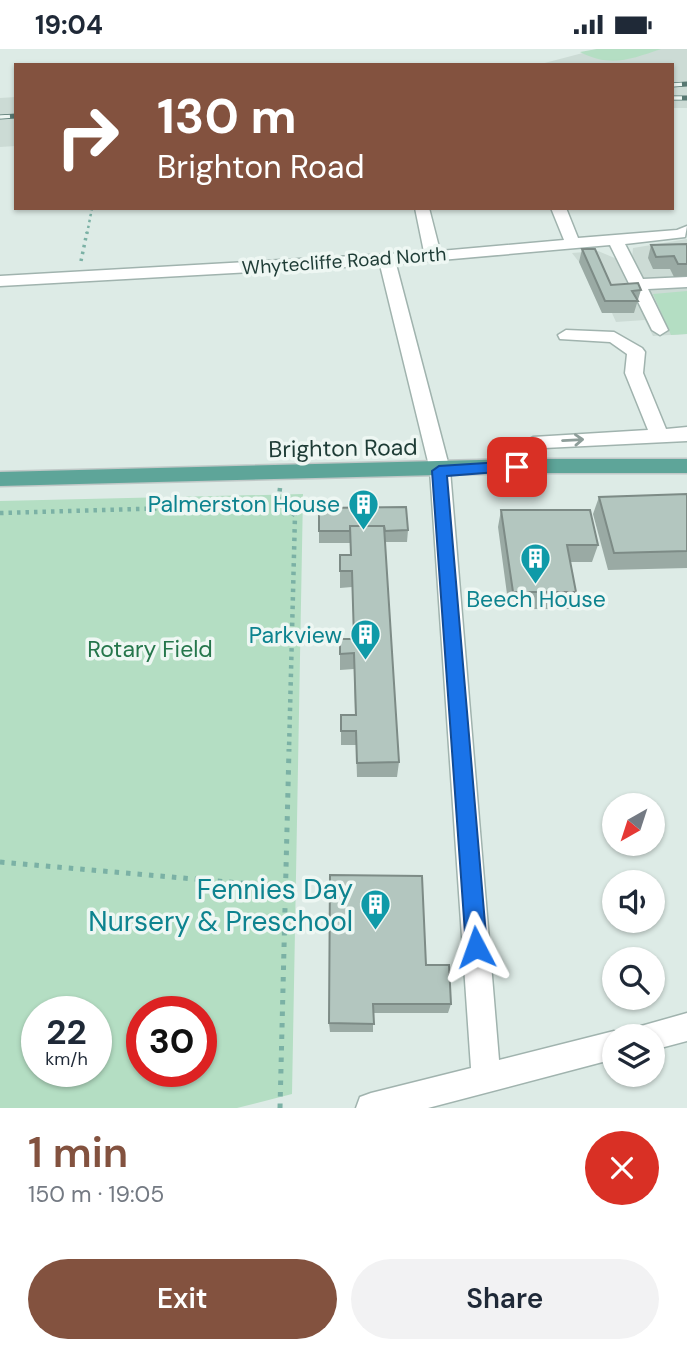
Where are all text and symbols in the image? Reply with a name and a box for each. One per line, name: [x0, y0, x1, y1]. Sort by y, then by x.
text: 19:04: [35, 8, 103, 42]
text: 130 m: [157, 84, 297, 148]
icon: right: [42, 91, 133, 182]
text: Brighton Road: [157, 146, 365, 188]
street label: Whytecliffe Road North: [241, 241, 447, 281]
street label: Brighton Road: [268, 432, 418, 464]
one-way arrow: [561, 433, 584, 446]
pin: [487, 437, 547, 497]
icon: arrive: [498, 448, 536, 486]
building icon: Palmerston House: [346, 487, 380, 531]
place label: Palmerston House: [148, 489, 340, 519]
building icon: Beech House: [519, 541, 553, 585]
place label: Beech House: [466, 584, 606, 614]
building icon: Parkview: [348, 618, 382, 662]
place label: Parkview: [249, 620, 342, 650]
park label: Rotary Field: [87, 634, 213, 664]
north arrow: [602, 793, 665, 856]
map controls: [602, 793, 665, 1087]
button: sound: [602, 870, 665, 933]
place label: Fennies Day Nursery & Preschool: [88, 871, 353, 940]
building icon: Fennies Day Nursery & Preschool: [359, 888, 393, 932]
position arrow: [439, 910, 513, 984]
button: search: [602, 947, 665, 1010]
speed limit sign: 30: [126, 996, 217, 1087]
text: 22: [46, 1009, 87, 1055]
button: layers: [602, 1024, 665, 1087]
text: km/h: [45, 1047, 88, 1071]
text: 1 min: [28, 1125, 128, 1180]
button: close: [585, 1131, 659, 1205]
text: 150 m · 19:05: [28, 1179, 164, 1209]
button: Exit: [28, 1259, 337, 1339]
button: Share: [351, 1259, 659, 1339]

